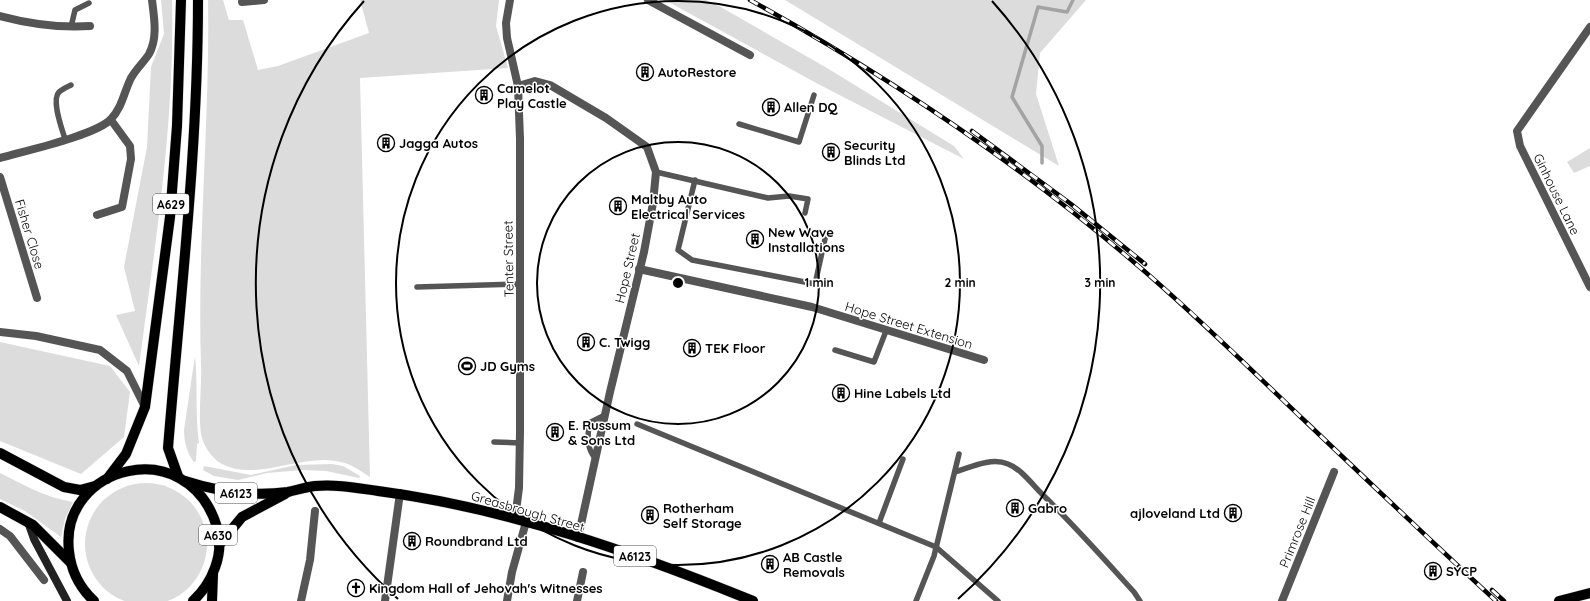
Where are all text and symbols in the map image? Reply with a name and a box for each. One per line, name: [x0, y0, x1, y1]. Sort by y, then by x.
building icon: AutoRestore: [635, 62, 655, 82]
place label: AutoRestore: [658, 64, 737, 80]
place label: Camelot Play Castle: [497, 80, 567, 111]
building icon: Camelot Play Castle: [474, 85, 494, 105]
building icon: Allen DQ: [761, 97, 781, 117]
place label: Allen DQ: [784, 99, 839, 115]
building icon: Jagga Autos: [376, 133, 396, 153]
place label: Jagga Autos: [399, 135, 478, 151]
place label: Security Blinds Ltd: [844, 137, 906, 168]
building icon: Security Blinds Ltd: [821, 142, 841, 162]
street label: Ginhouse Lane: [1530, 151, 1584, 237]
place label: Maltby Auto Electrical Services: [631, 191, 745, 222]
road number: A629: [153, 194, 189, 214]
building icon: Maltby Auto Electrical Services: [608, 196, 628, 216]
street label: Fisher Close: [12, 197, 48, 271]
street label: Tenter Street: [499, 220, 517, 298]
place label: New Wave Installations: [768, 224, 845, 255]
building icon: New Wave Installations: [745, 229, 765, 249]
street label: Hope Street: [611, 231, 643, 305]
text: 1 min: [804, 275, 834, 290]
text: 2 min: [944, 275, 976, 290]
text: 3 min: [1085, 275, 1115, 290]
centre of rings: [671, 276, 685, 290]
street label: Hope Street Extension: [843, 298, 975, 352]
building icon: C. Twigg: [576, 332, 596, 352]
place label: C. Twigg: [599, 334, 650, 350]
building icon: TEK Floor: [682, 338, 702, 358]
place label: TEK Floor: [705, 340, 766, 356]
sports icon: JD Gyms: [457, 356, 477, 376]
place label: JD Gyms: [480, 358, 535, 374]
building icon: Hine Labels Ltd: [831, 383, 851, 403]
place label: Hine Labels Ltd: [854, 385, 951, 401]
place label: E. Russum & Sons Ltd: [568, 417, 635, 448]
building icon: E. Russum & Sons Ltd: [545, 422, 565, 442]
road number: A6123: [215, 483, 257, 503]
street label: Greasbrough Street: [469, 487, 587, 535]
street label: Primrose Hill: [1276, 494, 1318, 570]
building icon: Gabro: [1005, 498, 1025, 518]
place label: Rotherham Self Storage: [663, 500, 742, 531]
place label: Gabro: [1028, 500, 1067, 516]
building icon: ajloveland Ltd: [1223, 503, 1243, 523]
building icon: Rotherham Self Storage: [640, 505, 660, 525]
place label: ajloveland Ltd: [1130, 505, 1220, 521]
road number: A630: [199, 525, 237, 545]
building icon: Roundbrand Ltd: [402, 531, 422, 551]
place label: Roundbrand Ltd: [425, 533, 528, 549]
road number: A6123: [614, 546, 656, 566]
place label: AB Castle Removals: [783, 549, 845, 580]
building icon: AB Castle Removals: [760, 554, 780, 574]
building icon: SYCP: [1423, 561, 1443, 581]
place label: SYCP: [1446, 563, 1477, 579]
church icon: Kingdom Hall of Jehovah's Witnesses: [346, 578, 366, 598]
place label: Kingdom Hall of Jehovah's Witnesses: [369, 580, 603, 596]

